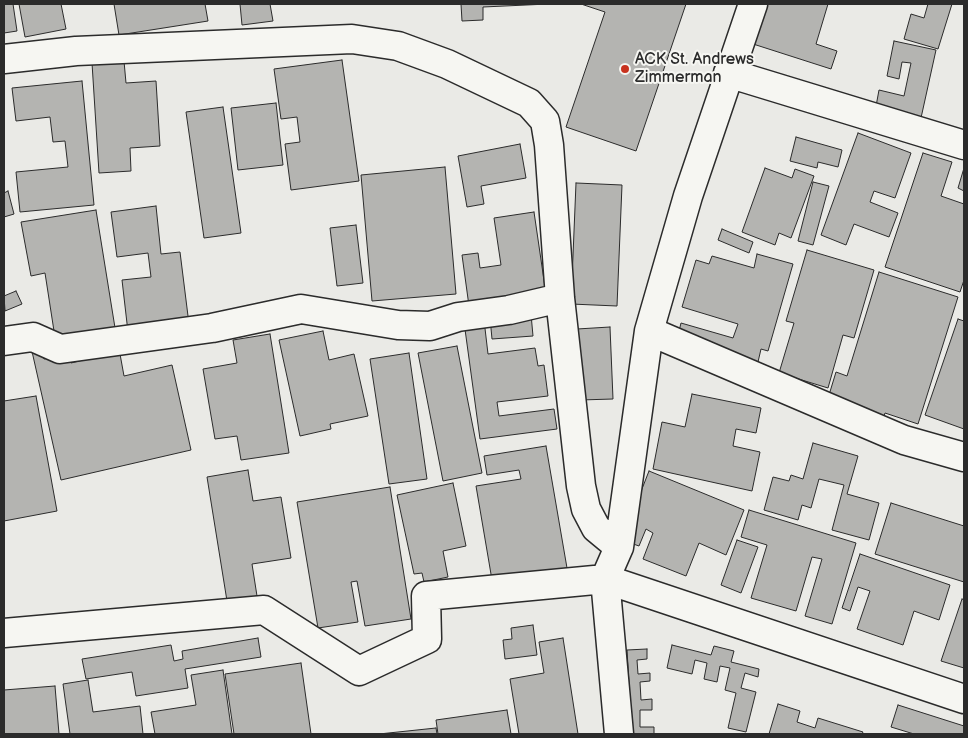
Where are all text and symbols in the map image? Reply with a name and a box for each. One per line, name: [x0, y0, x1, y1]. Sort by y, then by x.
place label: ACK St. Andrews Zimmerman: [635, 50, 754, 88]
marker: ACK St. Andrews Zimmerman: [619, 63, 631, 75]

